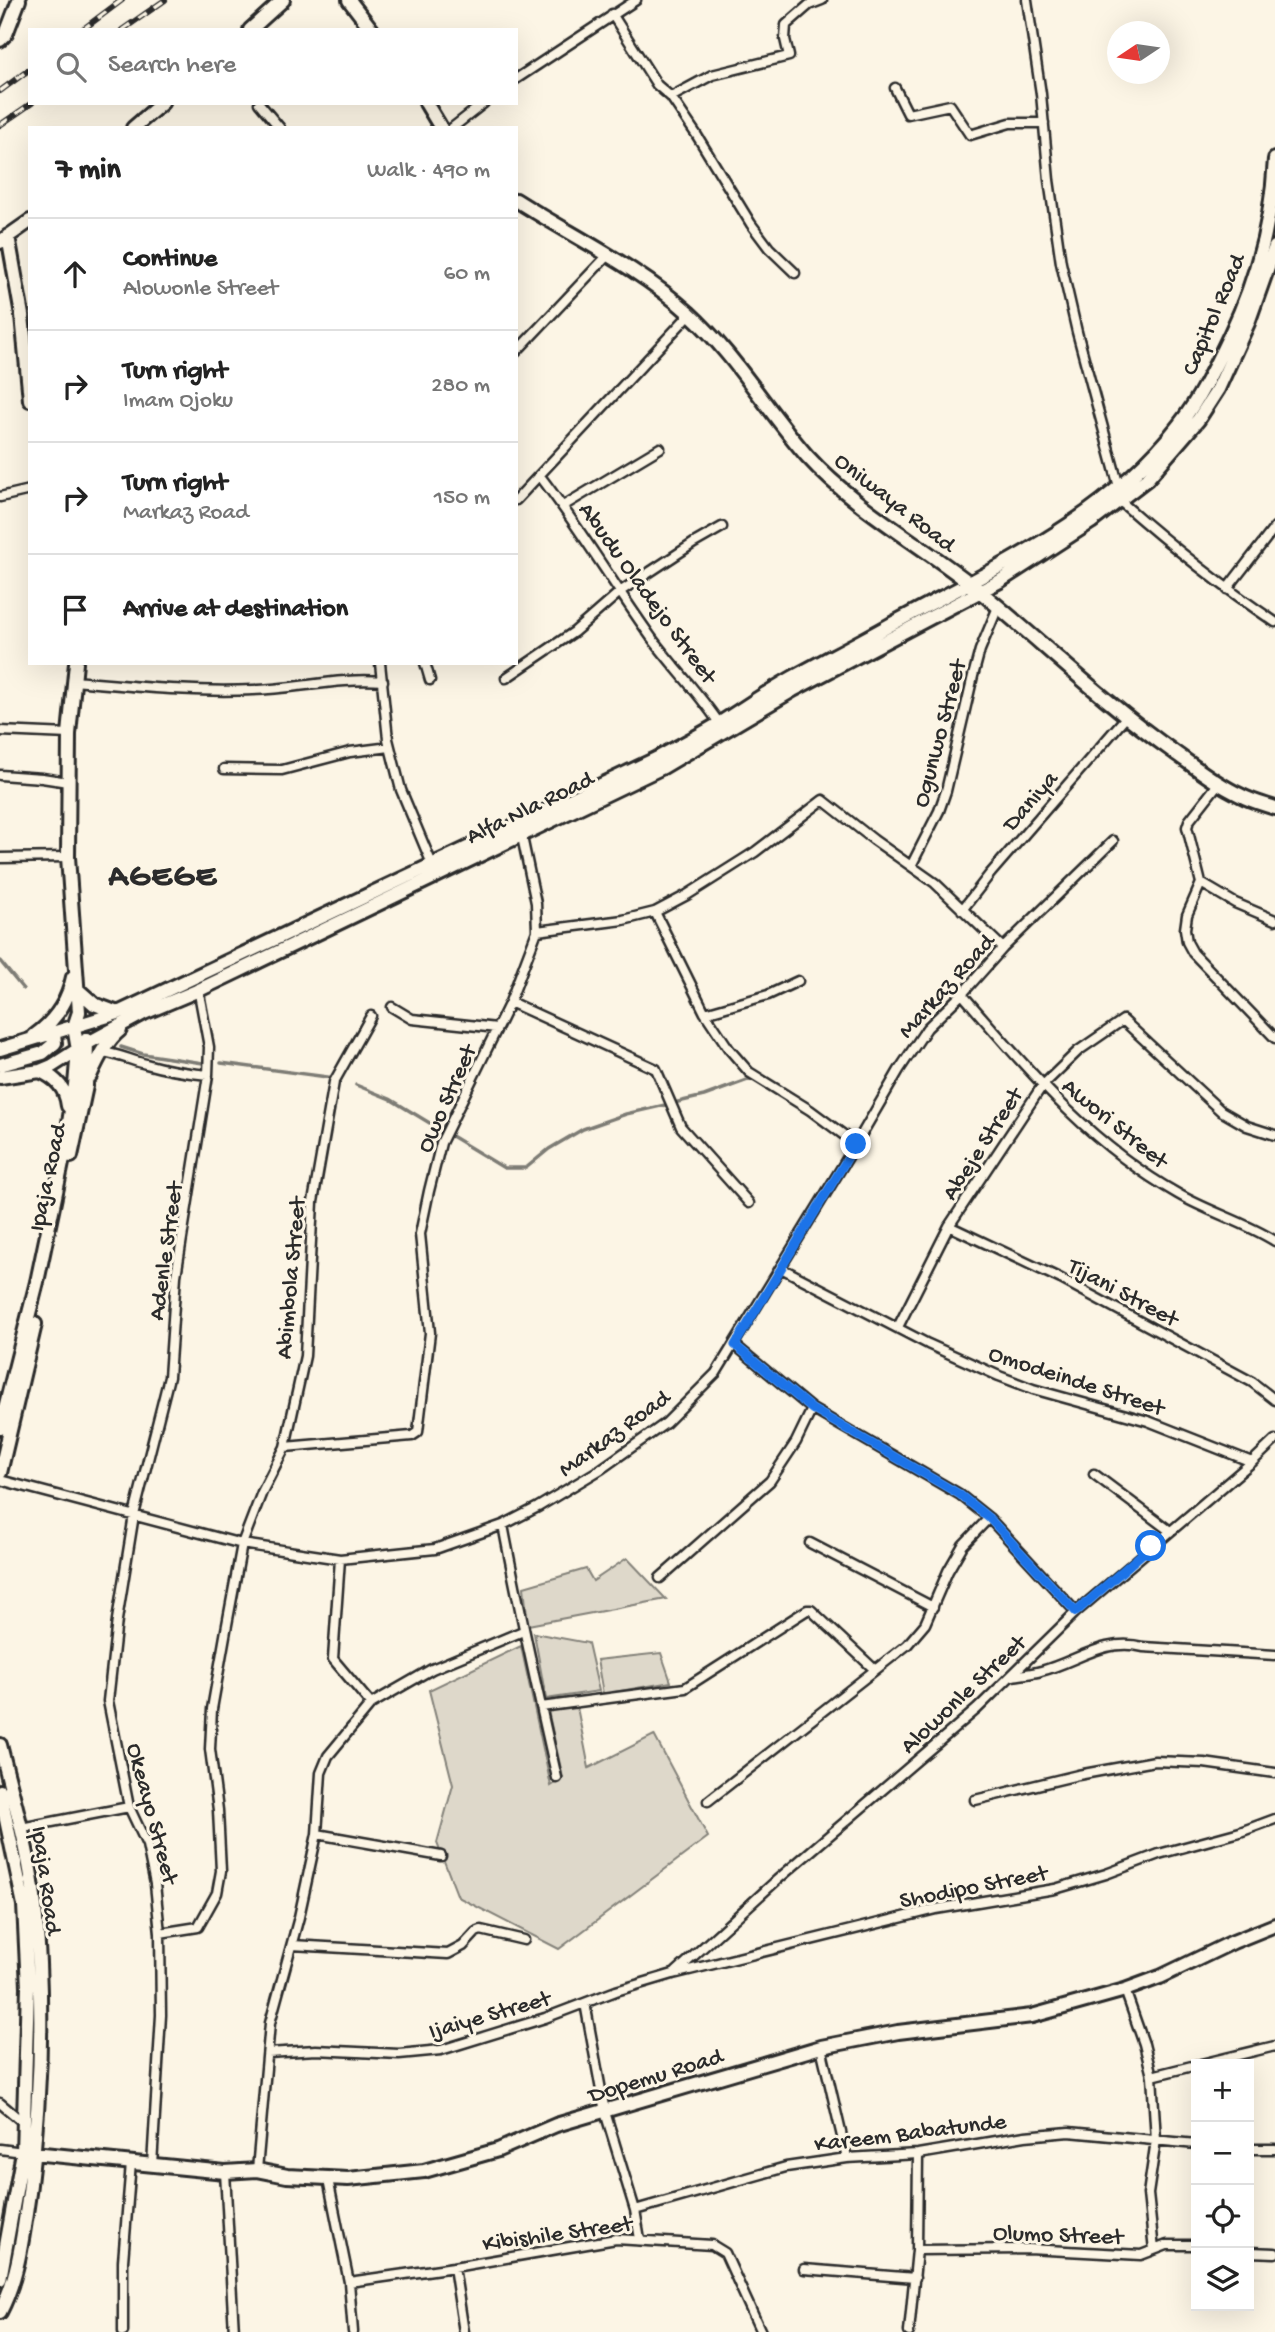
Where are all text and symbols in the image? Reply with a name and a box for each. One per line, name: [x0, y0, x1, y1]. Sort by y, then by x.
north arrow: [1107, 21, 1170, 84]
search box: [28, 28, 518, 105]
icon: search: [52, 48, 90, 86]
text: Search here: [108, 51, 236, 82]
text: 7 min: [56, 154, 121, 189]
text: Walk · 490 m: [367, 158, 490, 185]
text: Continue: [123, 245, 217, 276]
street label: Capitol Road: [1177, 249, 1255, 380]
icon: ahead: [56, 255, 94, 293]
text: 60 m: [444, 261, 490, 288]
text: Alowonle Street: [123, 276, 278, 303]
text: Turn right: [123, 357, 227, 388]
icon: right: [56, 367, 94, 405]
text: 280 m: [431, 373, 490, 400]
text: Imam Ojoku: [123, 388, 233, 415]
street label: Oniwaya Road: [827, 447, 962, 561]
text: Turn right: [123, 469, 227, 500]
icon: right: [56, 479, 94, 517]
text: 150 m: [434, 485, 490, 512]
street label: Abudu Oladejo Street: [570, 497, 723, 692]
text: Markaz Road: [123, 500, 249, 527]
icon: arrive: [56, 591, 94, 629]
text: Arrive at destination: [123, 595, 348, 626]
street label: Ogunwo Street: [908, 655, 976, 811]
street label: Alfa Nla Road: [462, 765, 601, 852]
street label: Daniya: [996, 766, 1066, 840]
district label: AGEGE: [107, 859, 218, 897]
street label: Markaz Road: [893, 927, 1004, 1046]
street label: Owo Street: [412, 1039, 486, 1158]
street label: Awori Street: [1055, 1073, 1175, 1178]
street label: Abeje Street: [937, 1081, 1032, 1207]
street label: Ipaja Road: [24, 1119, 75, 1234]
route end: [840, 1128, 871, 1159]
street label: Adenle Street: [143, 1178, 192, 1323]
street label: Abimbola Street: [271, 1194, 314, 1361]
street label: Tijani Street: [1060, 1252, 1185, 1336]
street label: Omodeinde Street: [984, 1340, 1170, 1425]
street label: Markaz Road: [553, 1383, 678, 1485]
route start: [1135, 1530, 1166, 1561]
street label: Alowonle Street: [895, 1628, 1035, 1761]
street label: Okeayo Street: [118, 1740, 184, 1890]
street label: Ipaja Road: [23, 1824, 67, 1939]
street label: Shodipo Street: [897, 1860, 1052, 1917]
street label: Ijaiye Street: [426, 1985, 556, 2048]
street label: Dopemu Road: [584, 2043, 728, 2112]
map controls: [1191, 2059, 1254, 2311]
button: +: [1191, 2059, 1254, 2122]
street label: Kareem Babatunde: [813, 2108, 1009, 2161]
button: −: [1191, 2122, 1254, 2185]
button: locate: [1191, 2185, 1254, 2248]
street label: Kibishile Street: [481, 2210, 636, 2260]
street label: Olumo Street: [992, 2220, 1126, 2253]
button: layers: [1191, 2248, 1254, 2311]

